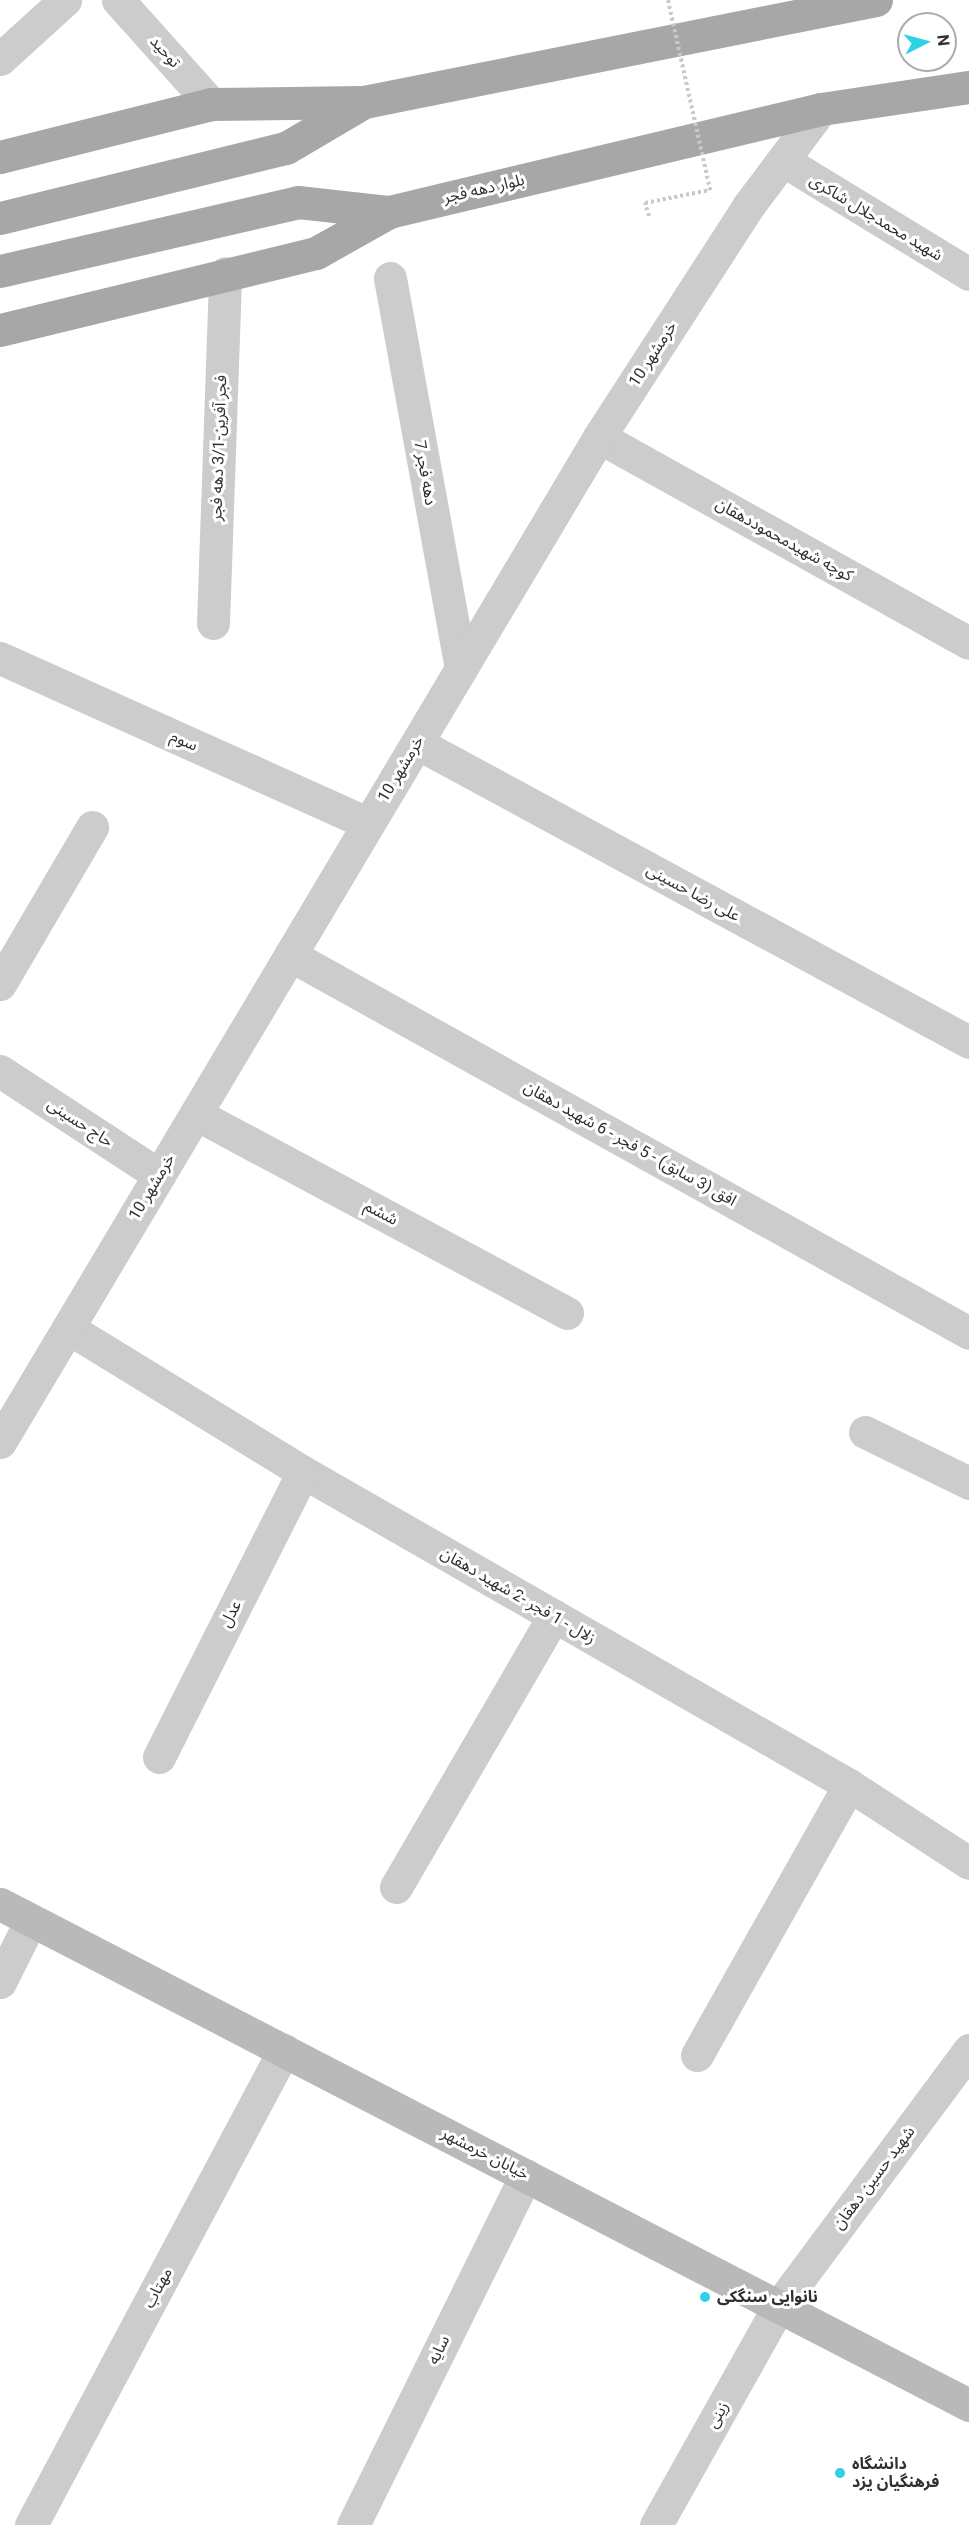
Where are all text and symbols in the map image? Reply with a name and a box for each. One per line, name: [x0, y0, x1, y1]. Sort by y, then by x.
north arrow: [897, 12, 957, 72]
street label: توحید: [146, 32, 184, 72]
text: N: [933, 34, 953, 47]
street label: بلوار دهه فجر: [442, 170, 526, 208]
street label: شهید محمدجلال شاکری: [806, 171, 946, 265]
street label: خرمشهر 10: [625, 318, 681, 390]
street label: فجر آفرین-3/1 دهه فجر: [207, 375, 231, 521]
street label: دهه فجر 7: [410, 439, 440, 507]
street label: کوچه شهیدمحموددهقان: [712, 494, 856, 586]
street label: سوم: [167, 727, 201, 755]
street label: خرمشهر 10: [374, 733, 428, 805]
street label: علی رضا حسینی: [643, 860, 743, 926]
street label: افق (3 سابق) - 5 فجر - 6 شهید دهقان: [520, 1077, 740, 1211]
street label: حاج حسینی: [44, 1095, 116, 1151]
street label: خرمشهر 10: [125, 1151, 179, 1223]
street label: ششم: [361, 1196, 401, 1230]
street label: زلال - 1 فجر -2 شهید دهقان: [437, 1544, 599, 1648]
street label: عدل: [216, 1597, 246, 1631]
street label: شهید حسین دهقان: [829, 2123, 919, 2233]
street label: خیابان خرمشهر: [438, 2124, 532, 2184]
street label: مهتاب: [139, 2264, 177, 2312]
place label: نانوایی سنگکی: [717, 2287, 818, 2307]
marker: نانوایی سنگکی: [698, 2290, 712, 2304]
street label: سایه: [424, 2332, 454, 2368]
street label: زینی: [703, 2398, 733, 2432]
place label: دانشگاه فرهنگیان یزد: [852, 2454, 939, 2492]
marker: دانشگاه فرهنگیان یزد: [833, 2466, 847, 2480]

